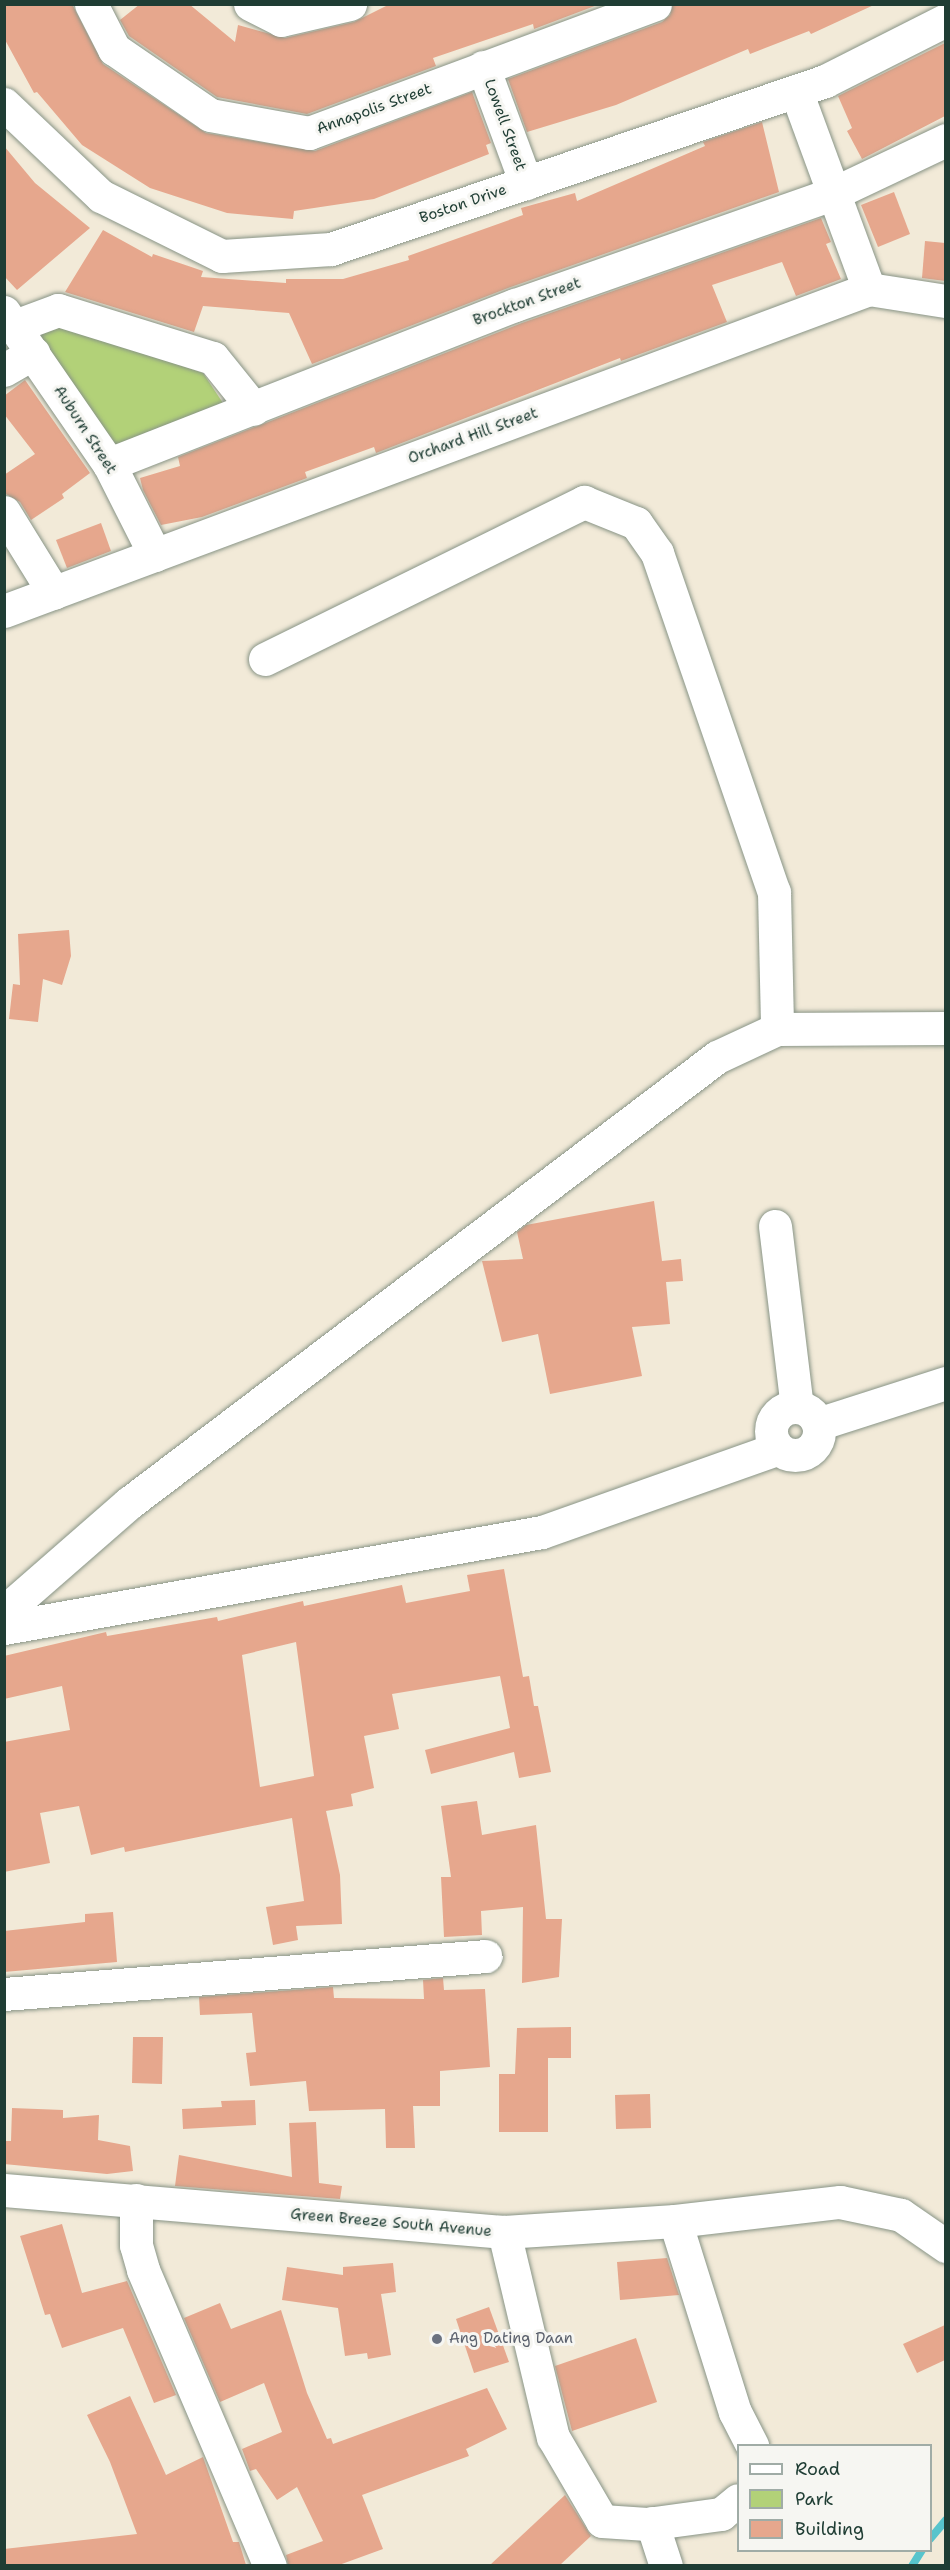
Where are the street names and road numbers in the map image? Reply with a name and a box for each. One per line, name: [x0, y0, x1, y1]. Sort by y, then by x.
street label: Lowell Street: [480, 77, 530, 173]
street label: Annapolis Street: [314, 80, 434, 138]
street label: Boston Drive: [417, 181, 509, 227]
street label: Brockton Street: [471, 274, 583, 330]
street label: Auburn Street: [50, 382, 120, 478]
street label: Orchard Hill Street: [406, 404, 540, 468]
street label: Green Breeze South Avenue: [290, 2205, 492, 2241]

